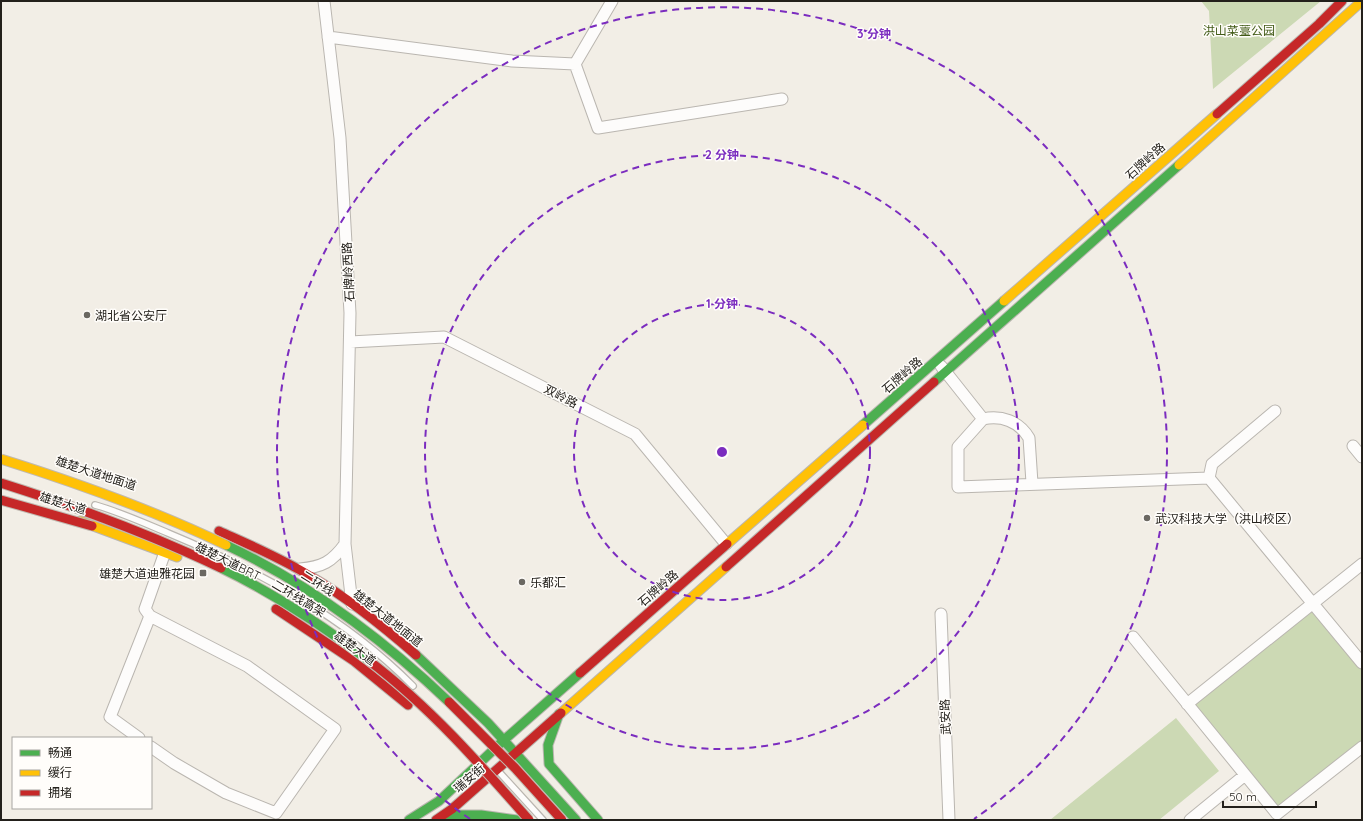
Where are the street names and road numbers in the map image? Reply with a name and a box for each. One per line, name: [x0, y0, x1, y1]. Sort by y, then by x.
street label: 石牌岭路: [1122, 139, 1168, 183]
street label: 石牌岭西路: [339, 242, 357, 302]
street label: 石牌岭路: [879, 354, 925, 396]
street label: 双岭路: [542, 381, 580, 411]
street label: 雄楚大道地面道: [54, 453, 138, 493]
street label: 雄楚大道: [38, 489, 88, 517]
street label: 雄楚大道BRT: [193, 539, 263, 583]
street label: 二环线: [299, 567, 337, 599]
street label: 石牌岭路: [635, 567, 681, 609]
street label: 二环线高架: [269, 576, 329, 620]
street label: 雄楚大道地面道: [350, 586, 426, 650]
street label: 雄楚大道: [331, 628, 379, 668]
street label: 武安路: [937, 699, 953, 735]
street label: 瑞安街: [450, 761, 488, 795]

